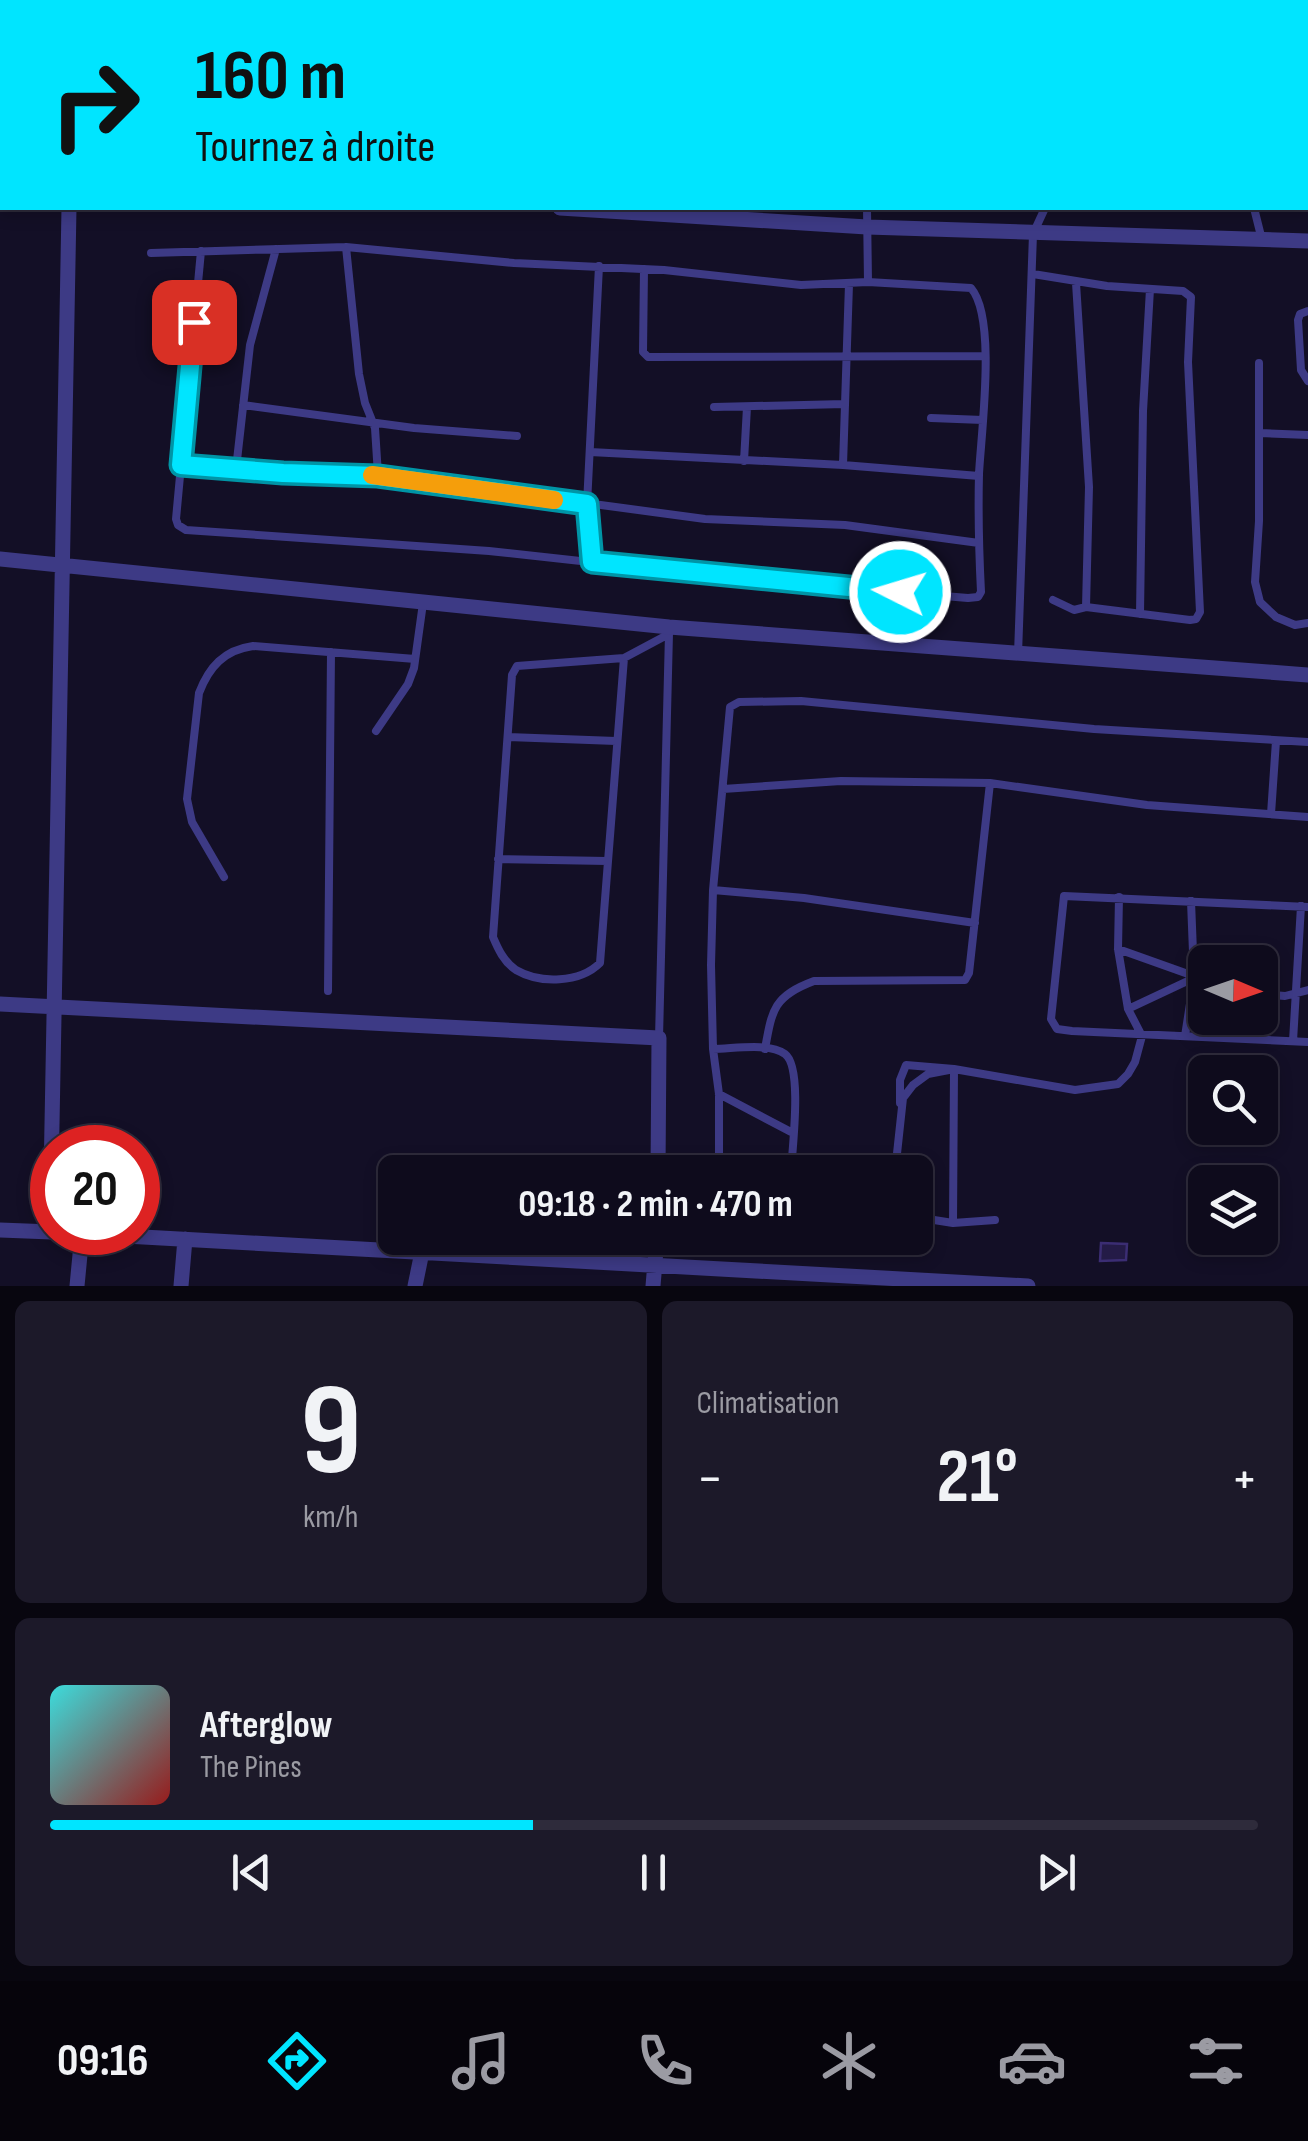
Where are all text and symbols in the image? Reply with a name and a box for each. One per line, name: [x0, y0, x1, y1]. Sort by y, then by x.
text: 160 m: [195, 35, 346, 119]
icon: right: [30, 40, 160, 170]
text: Tournez à droite: [195, 120, 435, 175]
pin: [152, 280, 237, 365]
icon: arrive: [167, 295, 222, 350]
position arrow: [848, 540, 952, 644]
north arrow: [1188, 945, 1278, 1035]
map controls: [1188, 945, 1278, 1255]
button: search: [1188, 1055, 1278, 1145]
speed limit sign: 20: [30, 1125, 160, 1255]
button: layers: [1188, 1165, 1278, 1255]
text: 09:18 · 2 min · 470 m: [518, 1182, 793, 1227]
text: 9: [300, 1355, 362, 1511]
text: Climatisation: [697, 1384, 840, 1423]
text: 21°: [937, 1433, 1018, 1524]
text: −: [697, 1446, 723, 1513]
text: +: [1231, 1446, 1258, 1513]
text: km/h: [303, 1498, 358, 1537]
text: Afterglow: [200, 1703, 333, 1748]
text: The Pines: [200, 1748, 302, 1787]
icon: previous: [224, 1845, 279, 1900]
icon: pause: [626, 1845, 681, 1900]
icon: next: [1029, 1845, 1084, 1900]
icon: directions: [262, 2026, 332, 2096]
icon: music: [446, 2026, 516, 2096]
icon: phone: [630, 2026, 700, 2096]
icon: climate: [814, 2026, 884, 2096]
icon: car: [997, 2026, 1067, 2096]
icon: filters: [1181, 2026, 1251, 2096]
text: 09:16: [57, 2034, 149, 2089]

